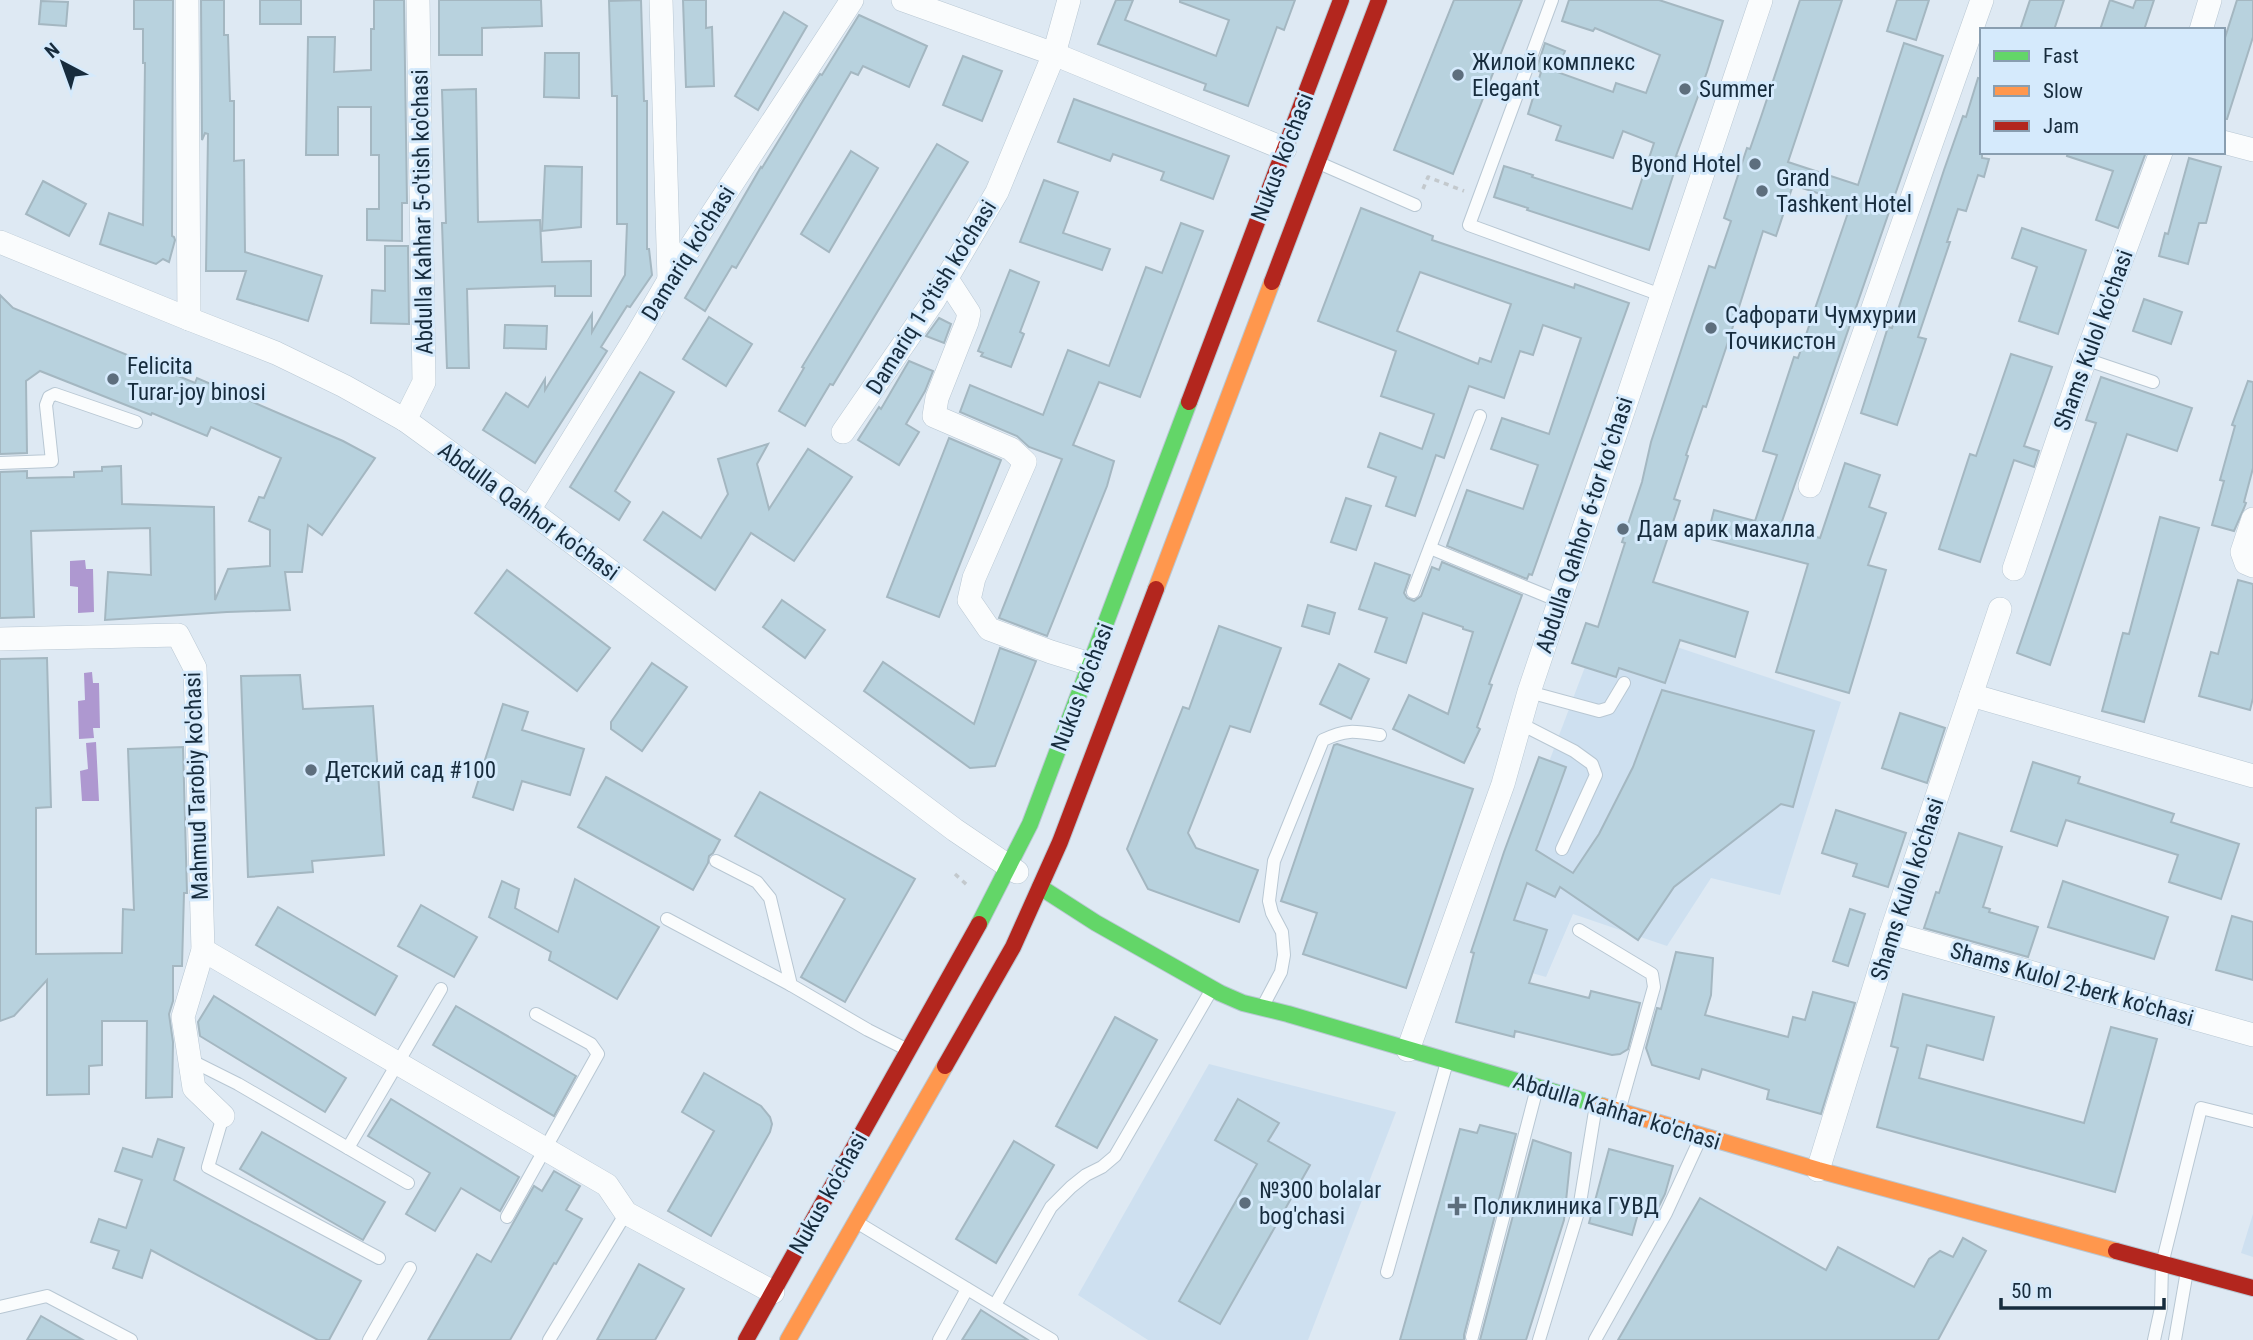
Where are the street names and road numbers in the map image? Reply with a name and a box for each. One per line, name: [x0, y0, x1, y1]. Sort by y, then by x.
street label: Abdulla Kahhar 5-o'tish ko'chasi: [407, 69, 438, 355]
street label: Nukus ko'chasi: [1246, 89, 1319, 225]
street label: Damariq ko'chasi: [636, 181, 741, 326]
street label: Damariq 1-o'tish ko'chasi: [861, 195, 1002, 399]
street label: Shams Kulol ko'chasi: [2048, 246, 2139, 434]
street label: Abdulla Qahhor 6-tor koʻchasi: [1530, 394, 1639, 657]
street label: Abdulla Qahhor ko'chasi: [433, 437, 624, 586]
street label: Nukus ko'chasi: [1046, 619, 1119, 755]
street label: Mahmud Tarobiy ko'chasi: [179, 672, 214, 900]
street label: Shams Kulol ko'chasi: [1865, 795, 1950, 984]
street label: Shams Kulol 2-berk ko'chasi: [1947, 937, 2197, 1032]
street label: Abdulla Kahhar ko'chasi: [1510, 1067, 1724, 1156]
street label: Nukus ko'chasi: [784, 1128, 873, 1259]

